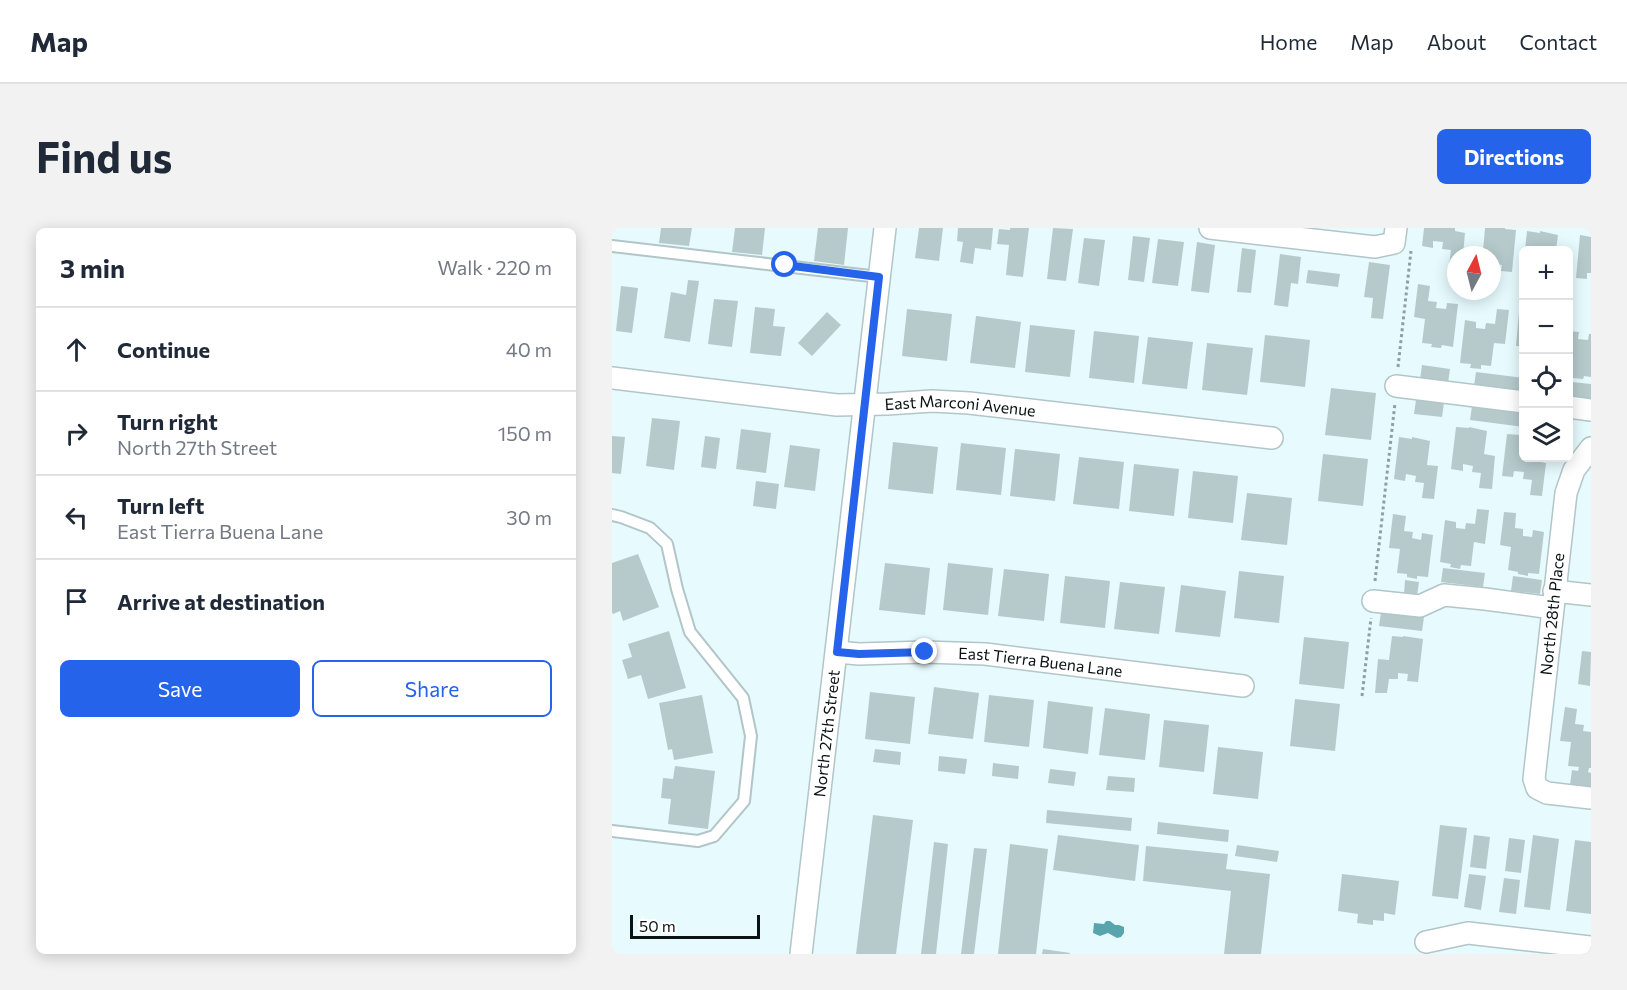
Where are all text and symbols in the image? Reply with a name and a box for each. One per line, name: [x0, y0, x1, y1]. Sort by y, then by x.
text: Map: [30, 24, 88, 58]
text: Home: [1260, 29, 1317, 54]
text: Map: [1350, 29, 1394, 54]
text: About: [1427, 29, 1486, 54]
text: Contact: [1519, 29, 1597, 54]
button: Directions: [1437, 129, 1591, 184]
text: Find us: [36, 130, 172, 182]
north arrow: [1447, 246, 1501, 300]
map controls: [1519, 246, 1573, 462]
button: +: [1519, 246, 1573, 300]
route start: [771, 251, 797, 277]
text: 3 min: [60, 252, 125, 283]
text: Walk · 220 m: [437, 255, 552, 279]
button: −: [1519, 300, 1573, 354]
icon: ahead: [60, 333, 93, 366]
text: Continue: [117, 336, 210, 363]
text: 40 m: [506, 337, 552, 361]
button: locate: [1519, 354, 1573, 408]
street label: East Marconi Avenue: [884, 391, 1037, 420]
text: Turn right: [117, 408, 218, 435]
button: layers: [1519, 408, 1573, 462]
icon: right: [60, 417, 93, 450]
text: 150 m: [498, 421, 552, 445]
text: North 27th Street: [117, 435, 277, 459]
text: Turn left: [117, 492, 204, 519]
icon: left: [60, 501, 93, 534]
text: 30 m: [506, 505, 552, 529]
text: East Tierra Buena Lane: [117, 519, 323, 543]
street label: North 28th Place: [1536, 552, 1567, 676]
icon: arrive: [60, 585, 93, 618]
text: Arrive at destination: [117, 588, 325, 615]
route end: [911, 638, 937, 664]
street label: East Tierra Buena Lane: [958, 643, 1124, 680]
button: Save: [60, 660, 300, 717]
button: Share: [312, 660, 552, 717]
street label: North 27th Street: [809, 668, 843, 798]
scale bar: [630, 912, 760, 940]
text: 50 m: [639, 916, 676, 935]

